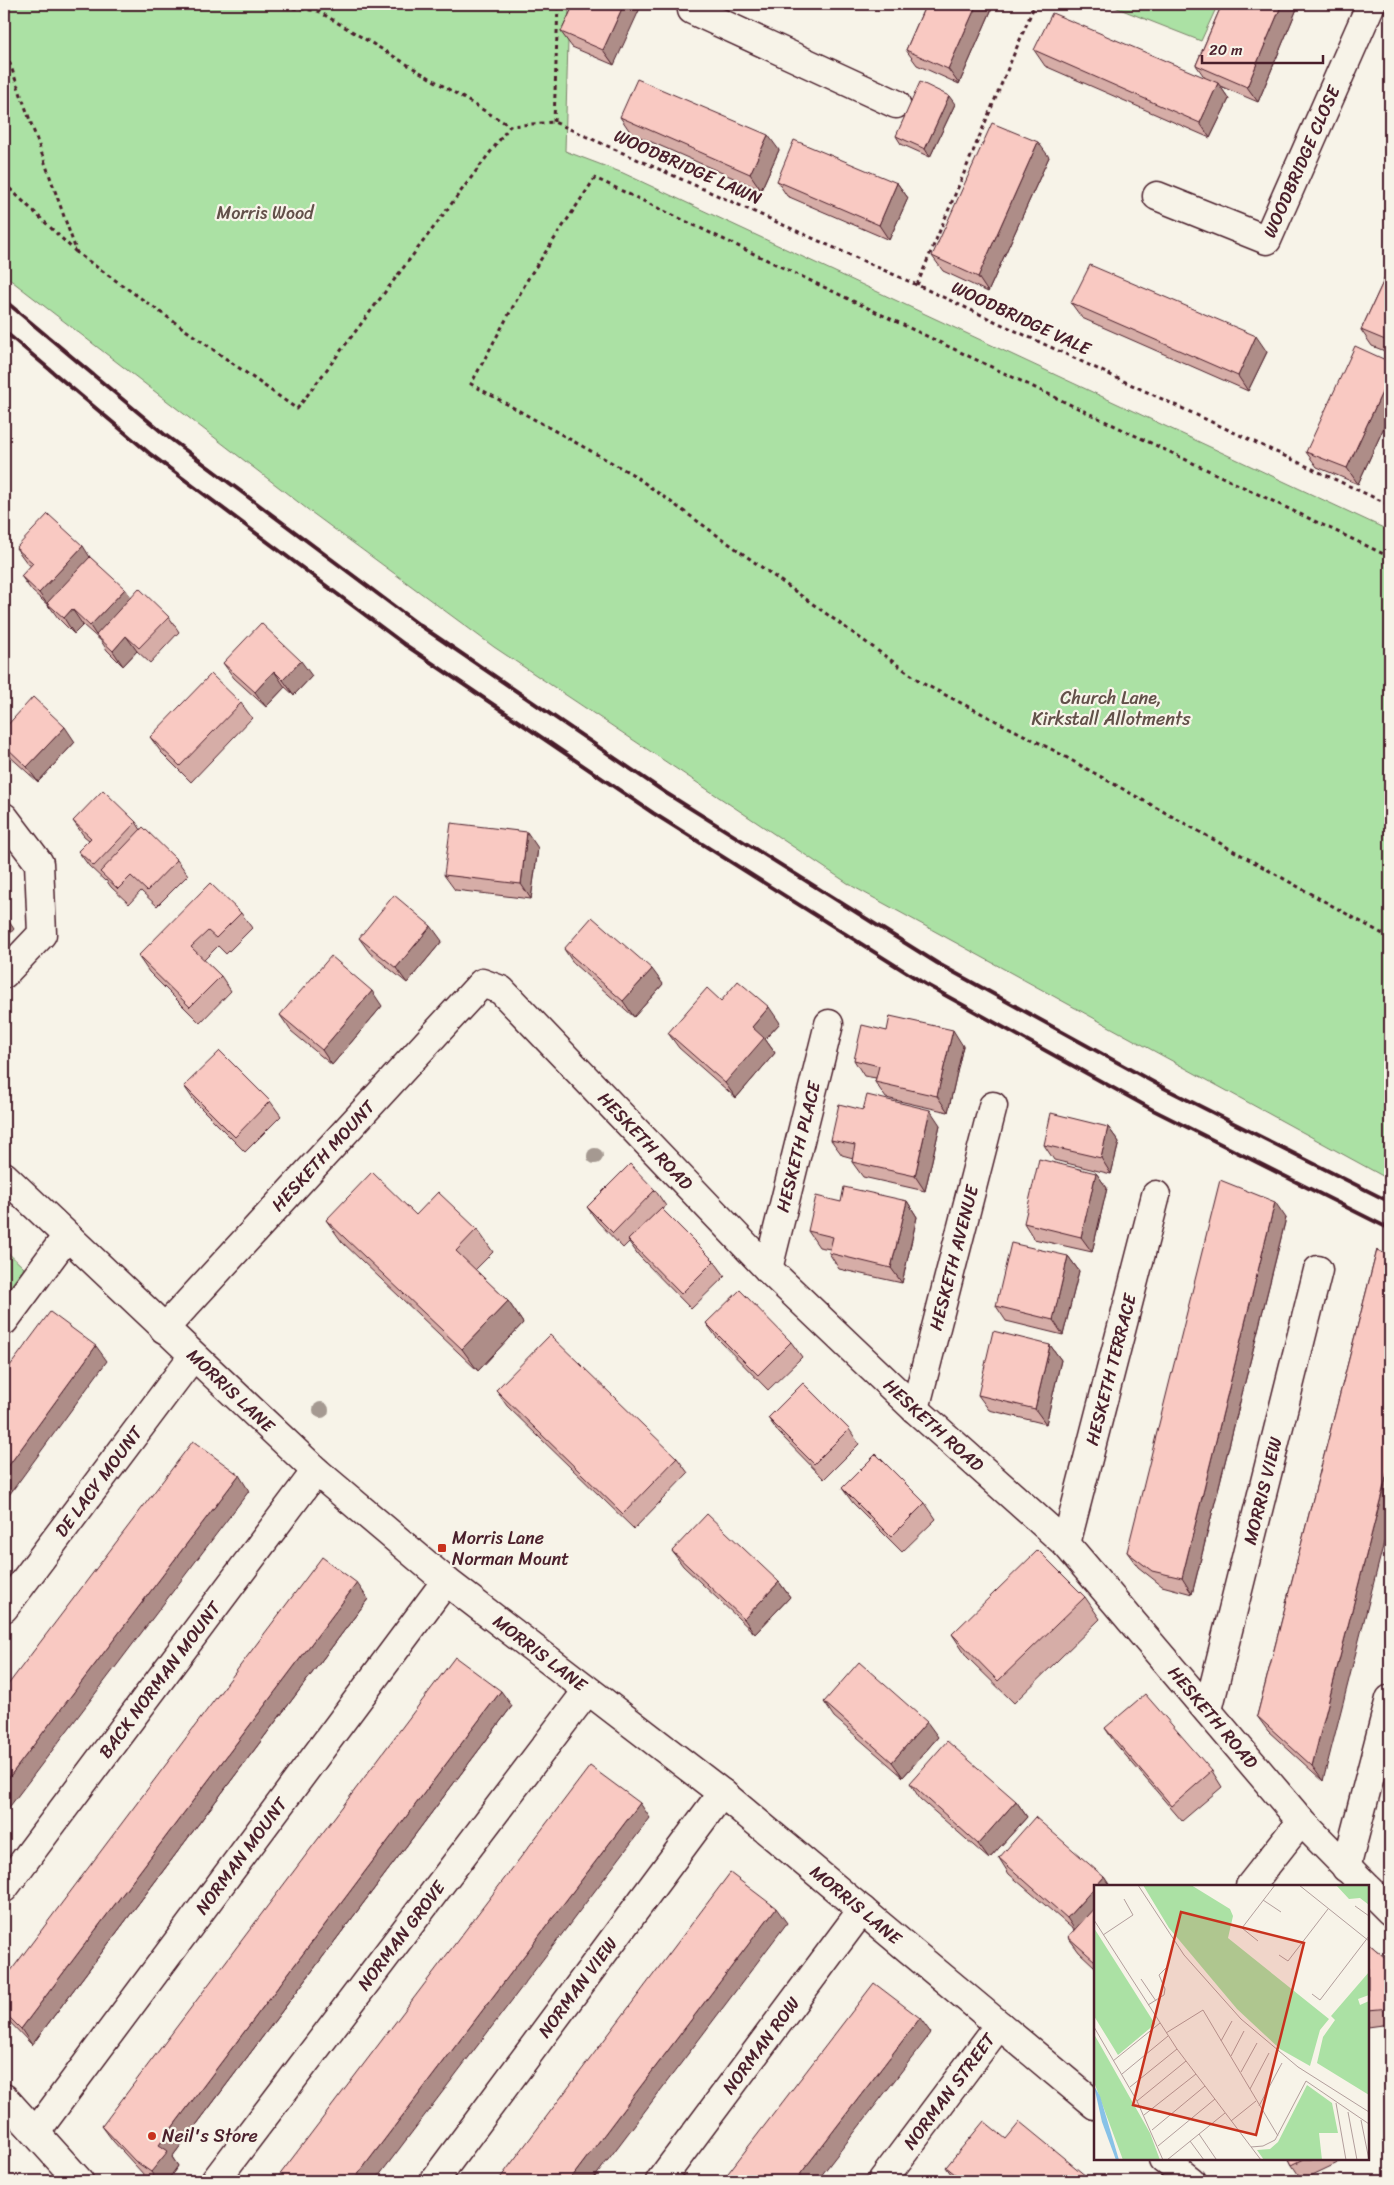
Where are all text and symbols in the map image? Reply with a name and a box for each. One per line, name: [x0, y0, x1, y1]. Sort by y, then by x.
scale bar: [1202, 32, 1323, 64]
text: 20 m: [1209, 37, 1243, 63]
street label: WOODBRIDGE CLOSE: [1254, 80, 1350, 243]
street label: WOODBRIDGE LAWN: [609, 120, 768, 214]
park label: Morris Wood: [216, 197, 315, 229]
street label: WOODBRIDGE VALE: [946, 272, 1097, 365]
park label: Church Lane, Kirkstall Allotments: [1032, 682, 1191, 735]
street label: HESKETH PLACE: [767, 1077, 830, 1216]
street label: HESKETH ROAD: [590, 1084, 701, 1198]
street label: HESKETH MOUNT: [263, 1092, 384, 1219]
street label: HESKETH AVENUE: [920, 1181, 988, 1334]
street label: HESKETH TERRACE: [1076, 1289, 1146, 1449]
street label: MORRIS LANE: [179, 1340, 283, 1441]
street label: HESKETH ROAD: [876, 1370, 992, 1480]
street label: DE LACY MOUNT: [46, 1418, 152, 1544]
street label: MORRIS VIEW: [1234, 1433, 1292, 1548]
place label: Morris Lane Norman Mount: [452, 1522, 569, 1575]
marker: Morris Lane Norman Mount: [436, 1542, 448, 1554]
street label: BACK NORMAN MOUNT: [90, 1593, 230, 1765]
street label: MORRIS LANE: [486, 1606, 595, 1701]
street label: HESKETH ROAD: [1160, 1658, 1266, 1776]
street label: NORMAN MOUNT: [187, 1789, 297, 1922]
street label: MORRIS LANE: [802, 1857, 910, 1954]
street label: NORMAN GROVE: [349, 1873, 454, 1998]
inset map: [1094, 1885, 1369, 2160]
street label: NORMAN VIEW: [529, 1930, 626, 2045]
street label: NORMAN ROW: [714, 1989, 809, 2101]
street label: NORMAN STREET: [895, 2025, 1005, 2157]
place label: Neil's Store: [162, 2120, 258, 2152]
marker: Neil's Store: [146, 2130, 158, 2142]

